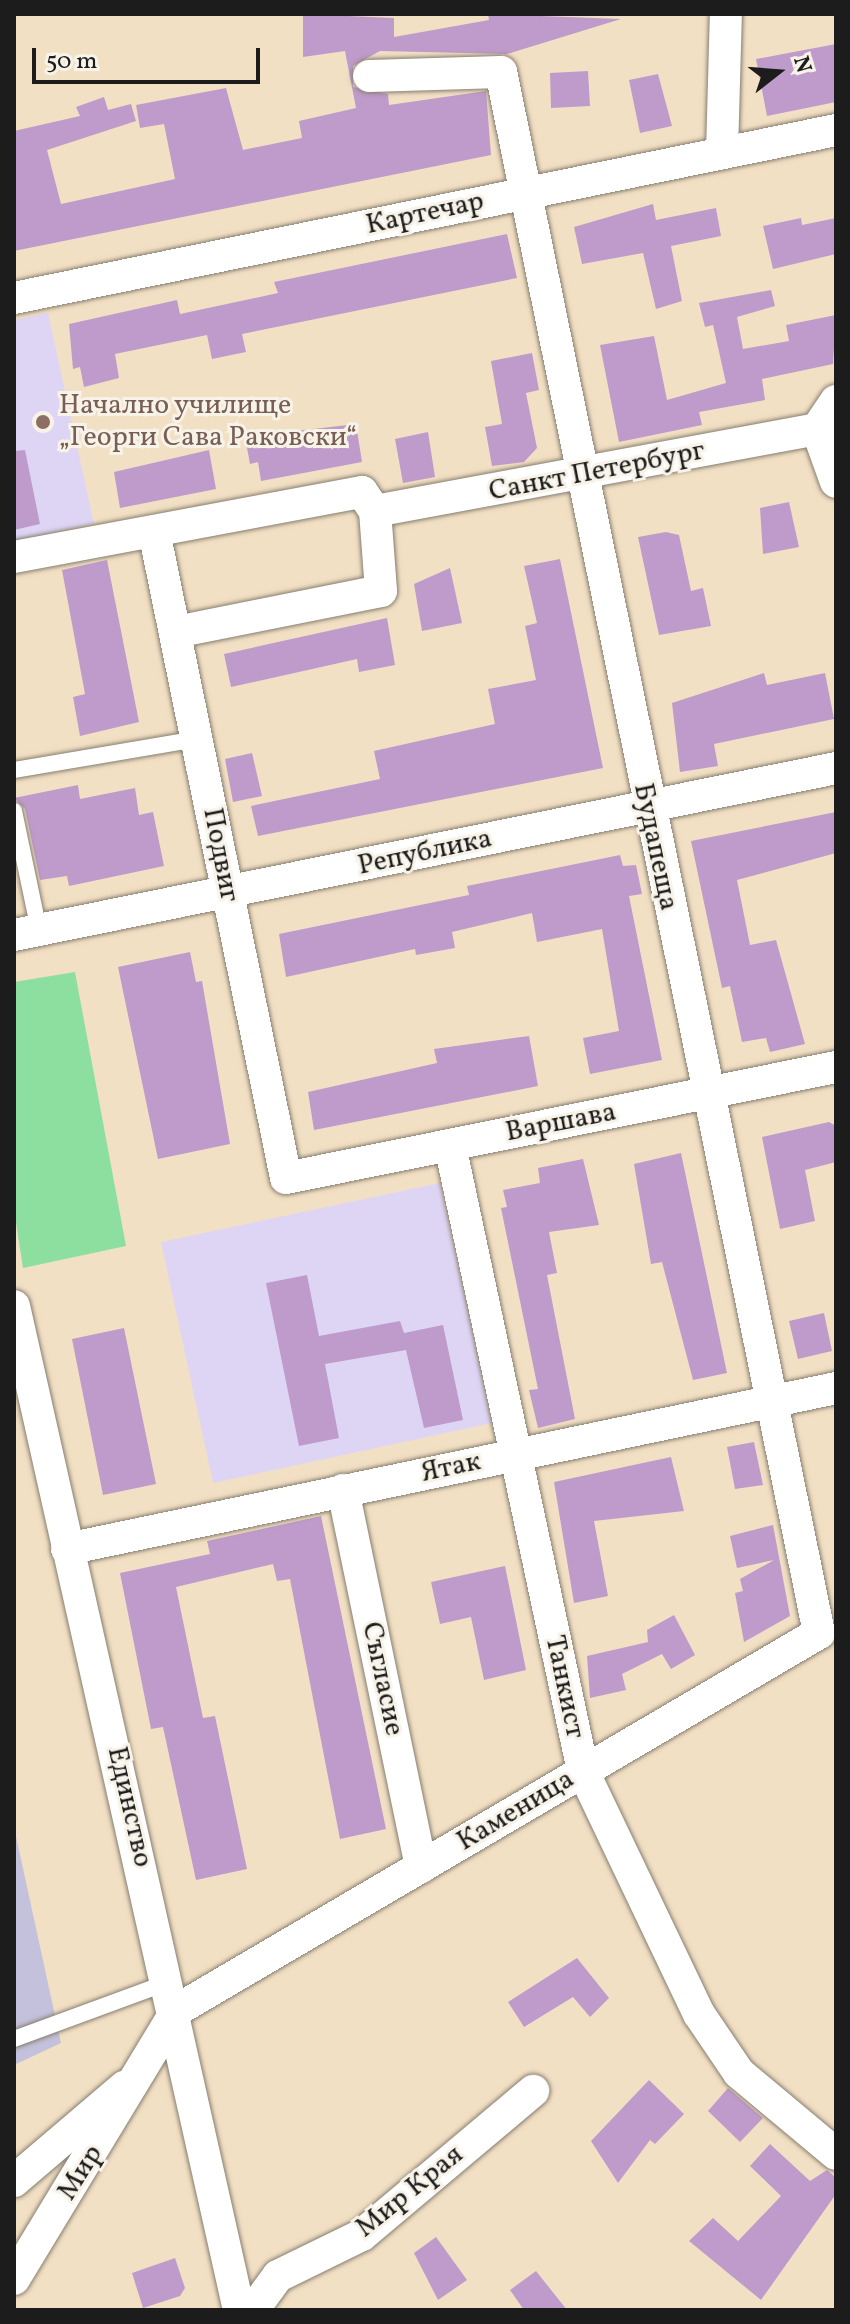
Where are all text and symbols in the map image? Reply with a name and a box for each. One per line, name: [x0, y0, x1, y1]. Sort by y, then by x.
scale bar: [36, 32, 264, 82]
north arrow: [738, 32, 818, 112]
text: 50 m: [46, 45, 98, 79]
text: N: [784, 53, 819, 77]
street label: Картечар: [363, 185, 487, 243]
place label: Начално училище „Георги Сава Раковски“: [59, 389, 357, 455]
marker: Начално училище „Георги Сава Раковски“: [34, 413, 52, 431]
street label: Санкт Петербург: [486, 435, 708, 509]
street label: Будапеща: [625, 780, 685, 914]
street label: Подвиг: [194, 805, 246, 905]
street label: Република: [355, 822, 495, 884]
street label: Варшава: [503, 1096, 619, 1150]
street label: Ятак: [418, 1445, 484, 1491]
street label: Съгласие: [354, 1619, 410, 1739]
street label: Танкист: [537, 1632, 591, 1742]
street label: Единство: [99, 1744, 159, 1870]
street label: Каменица: [451, 1763, 581, 1859]
street label: Мир: [51, 2139, 111, 2207]
street label: Мир Края: [350, 2139, 470, 2245]

